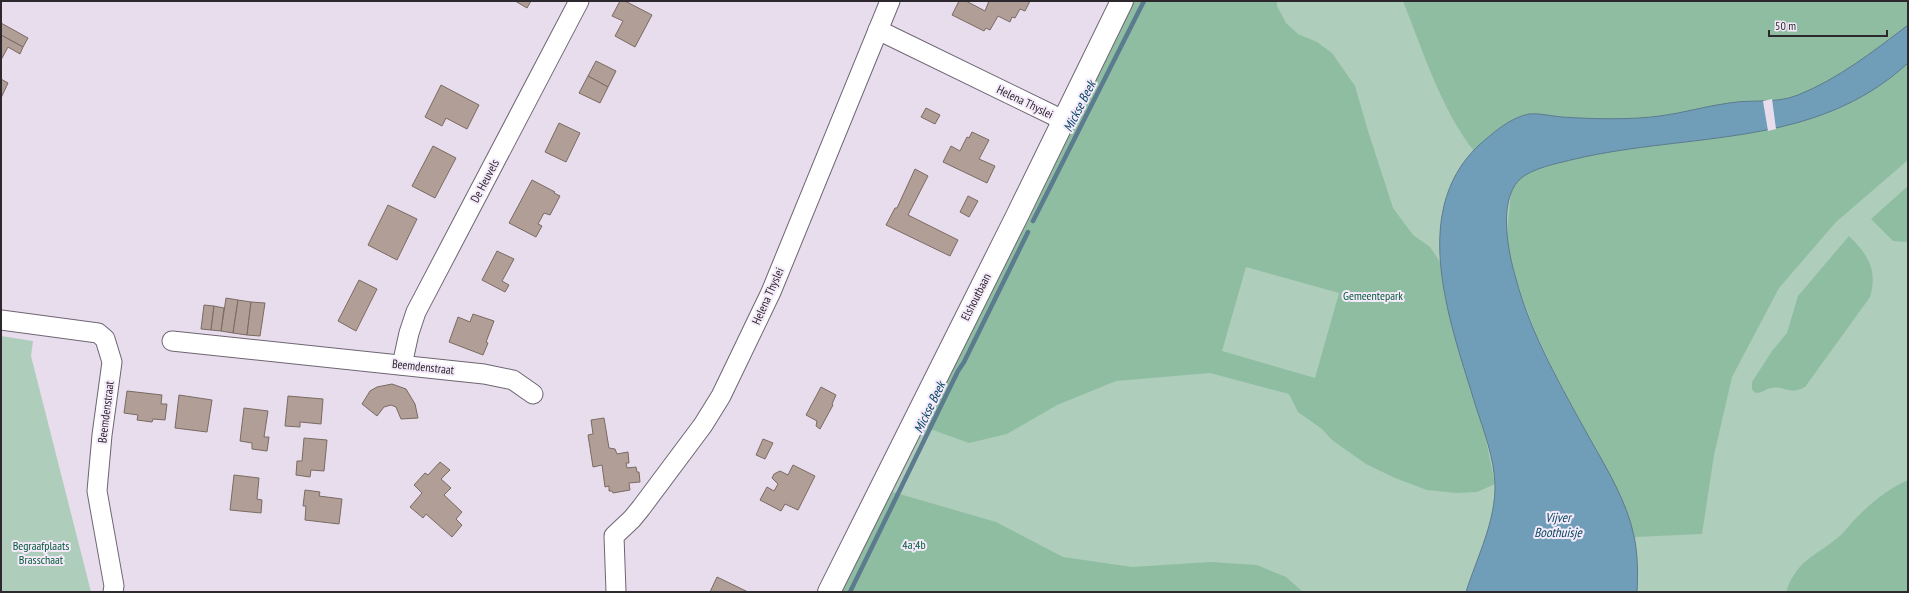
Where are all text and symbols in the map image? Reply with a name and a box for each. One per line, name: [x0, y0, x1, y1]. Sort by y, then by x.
scale bar: [1769, 12, 1887, 38]
text: 50 m: [1775, 18, 1796, 33]
water label: Mickse Beek: [1059, 76, 1100, 135]
street label: Helena Thyslei: [995, 81, 1056, 122]
street label: De Heuvels: [467, 157, 502, 205]
street label: Helena Thyslei: [748, 265, 787, 327]
street label: Elshoutbaan: [957, 271, 994, 323]
park label: Gemeentepark: [1343, 288, 1403, 303]
street label: Beemdenstraat: [391, 356, 455, 377]
water label: Mickse Beek: [910, 377, 950, 436]
street label: Beemdenstraat: [94, 379, 117, 444]
water label: Vijver Boothuisje: [1534, 509, 1583, 541]
park label: 4a;4b: [902, 537, 926, 552]
park label: Begraafplaats Brasschaat: [13, 538, 69, 567]

